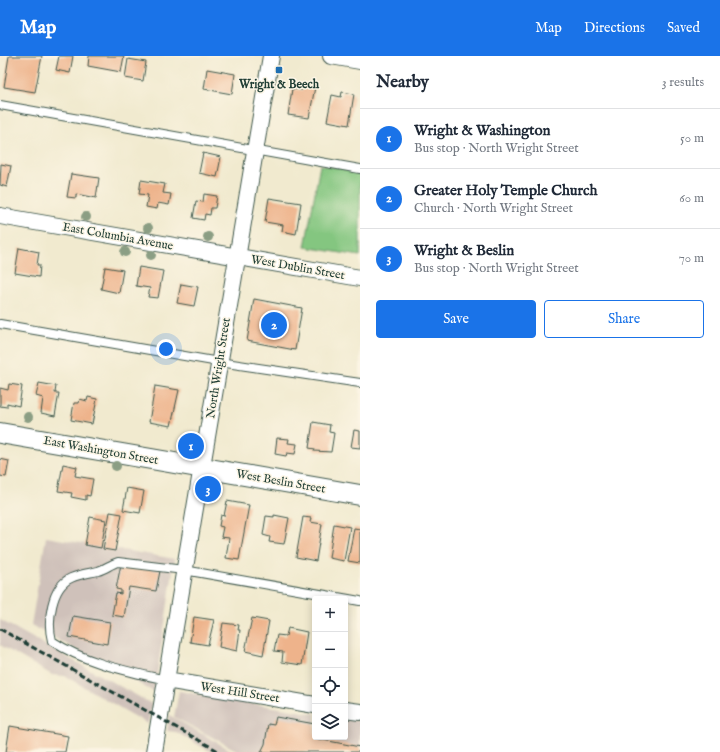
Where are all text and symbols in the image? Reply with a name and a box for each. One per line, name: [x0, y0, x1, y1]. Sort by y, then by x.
text: Map: [20, 16, 56, 40]
text: Map: [535, 19, 562, 37]
text: Directions: [584, 19, 645, 37]
text: Saved: [667, 19, 700, 37]
marker: Wright & Beech: [274, 65, 284, 75]
text: Nearby: [376, 72, 429, 93]
text: 3 results: [662, 74, 704, 91]
place label: Wright & Beech: [238, 77, 320, 93]
text: Wright & Washington: [414, 121, 551, 140]
text: 1: [387, 130, 391, 147]
text: 50 m: [680, 130, 704, 147]
text: Bus stop · North Wright Street: [414, 140, 579, 157]
text: Greater Holy Temple Church: [414, 181, 598, 200]
text: 2: [386, 190, 392, 207]
text: 60 m: [679, 190, 704, 207]
text: Church · North Wright Street: [414, 200, 573, 217]
street label: East Columbia Avenue: [61, 219, 175, 254]
text: Wright & Beslin: [414, 241, 514, 260]
text: 3: [387, 250, 391, 267]
text: 70 m: [679, 250, 704, 267]
street label: West Dublin Street: [250, 252, 346, 283]
text: Bus stop · North Wright Street: [414, 260, 579, 277]
button: Save: [376, 300, 536, 338]
button: Share: [544, 300, 704, 338]
pin: 2: [261, 310, 287, 340]
street label: North Wright Street: [203, 317, 234, 420]
your location: [156, 339, 176, 359]
pin: 1: [178, 431, 204, 461]
street label: East Washington Street: [42, 433, 160, 468]
street label: West Beslin Street: [235, 466, 327, 497]
pin: 3: [195, 474, 221, 504]
map controls: [312, 596, 348, 740]
button: +: [312, 596, 348, 632]
button: −: [312, 632, 348, 668]
button: locate: [312, 668, 348, 704]
street label: West Hill Street: [199, 679, 281, 706]
button: layers: [312, 704, 348, 740]

